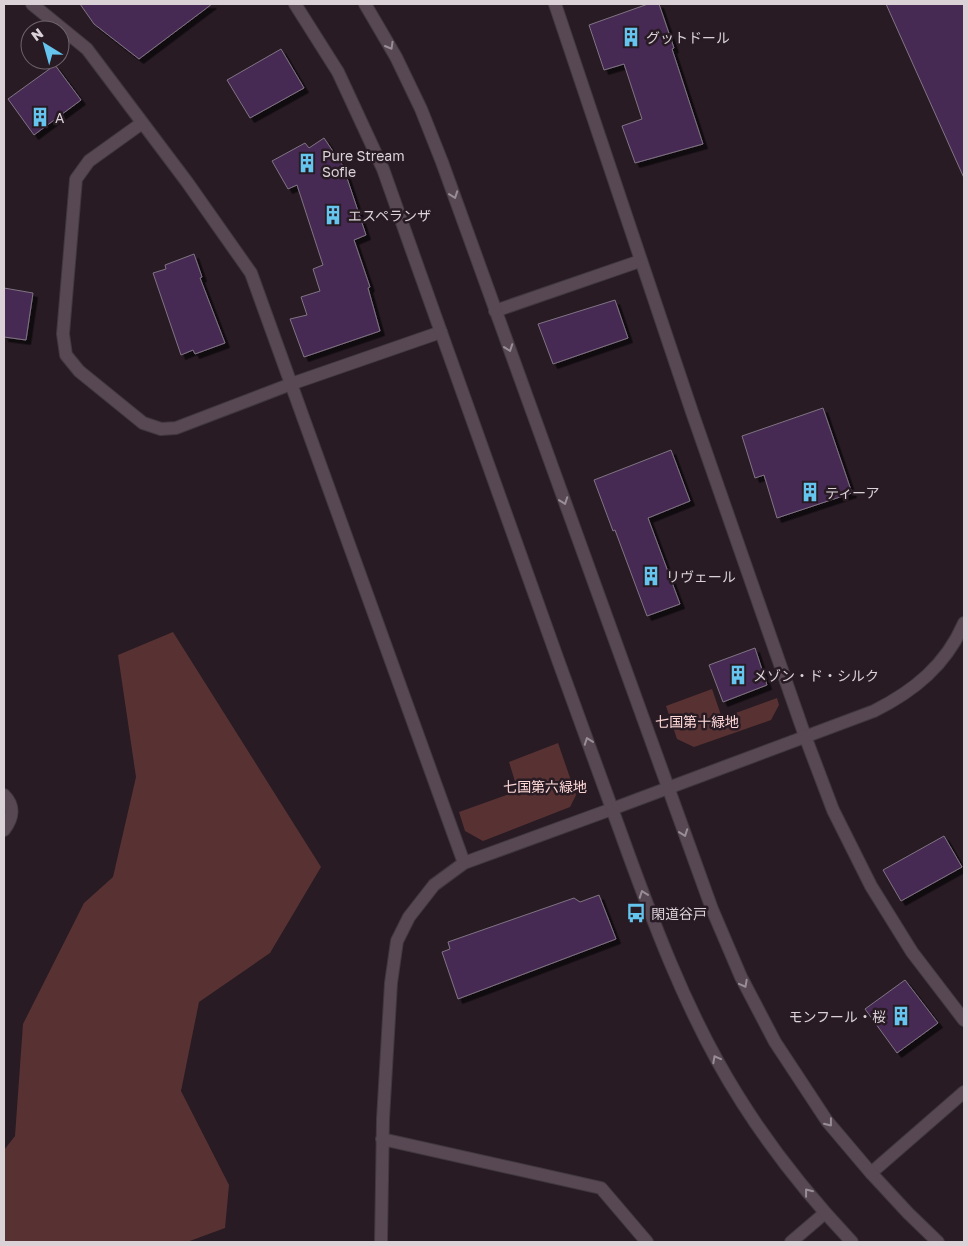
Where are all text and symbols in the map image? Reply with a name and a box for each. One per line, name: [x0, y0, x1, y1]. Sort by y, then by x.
north arrow: [20, 20, 70, 70]
text: N: [28, 24, 46, 44]
building icon: グットドール: [620, 26, 642, 48]
place label: グットドール: [646, 29, 730, 46]
one-way arrow: [383, 40, 393, 49]
building icon: A: [29, 106, 51, 128]
place label: A: [55, 109, 65, 126]
place label: Pure Stream Sofie: [322, 147, 405, 180]
building icon: Pure Stream Sofie: [296, 152, 318, 174]
one-way arrow: [448, 190, 458, 199]
building icon: エスペランザ: [322, 204, 344, 226]
place label: エスペランザ: [348, 207, 431, 224]
one-way arrow: [503, 343, 513, 352]
building icon: ティーア: [799, 481, 821, 503]
place label: ティーア: [825, 484, 880, 501]
one-way arrow: [558, 496, 568, 504]
building icon: リヴェール: [640, 565, 662, 587]
place label: リヴェール: [666, 568, 736, 585]
building icon: メゾン・ド・シルク: [727, 664, 749, 686]
place label: メゾン・ド・シルク: [753, 667, 879, 684]
park label: 七国第十緑地: [655, 713, 739, 730]
one-way arrow: [584, 738, 594, 746]
park label: 七国第六緑地: [503, 778, 587, 795]
one-way arrow: [678, 829, 688, 837]
one-way arrow: [639, 890, 649, 899]
bus stop icon: 閑道谷戸: [625, 902, 647, 924]
place label: 閑道谷戸: [651, 905, 707, 922]
one-way arrow: [738, 979, 748, 988]
building icon: モンフール・桜: [890, 1005, 912, 1027]
place label: モンフール・桜: [788, 1008, 886, 1025]
one-way arrow: [712, 1055, 722, 1064]
one-way arrow: [823, 1117, 832, 1127]
one-way arrow: [806, 1189, 814, 1198]

